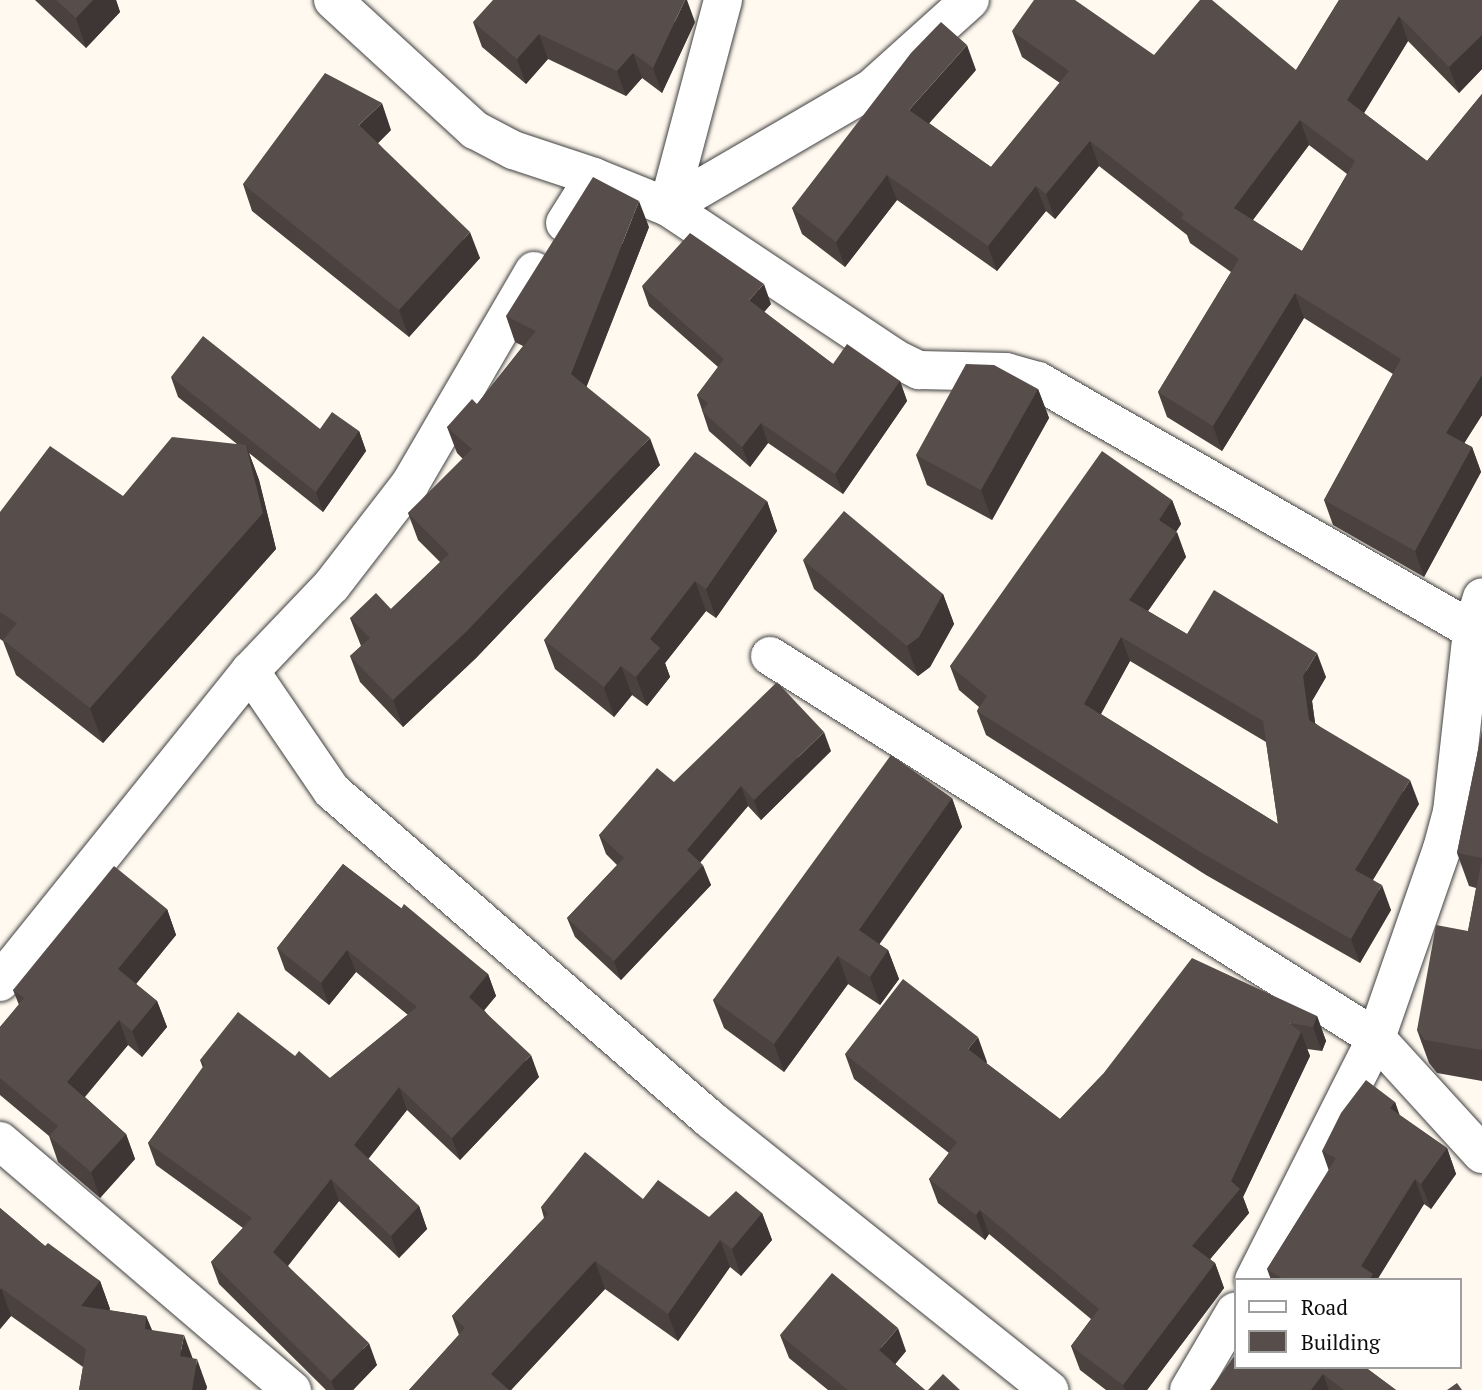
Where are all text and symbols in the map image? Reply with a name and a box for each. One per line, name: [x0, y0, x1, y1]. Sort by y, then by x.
legend: [1234, 1278, 1461, 1369]
text: Road: [1301, 1293, 1348, 1321]
text: Building: [1301, 1328, 1380, 1356]

